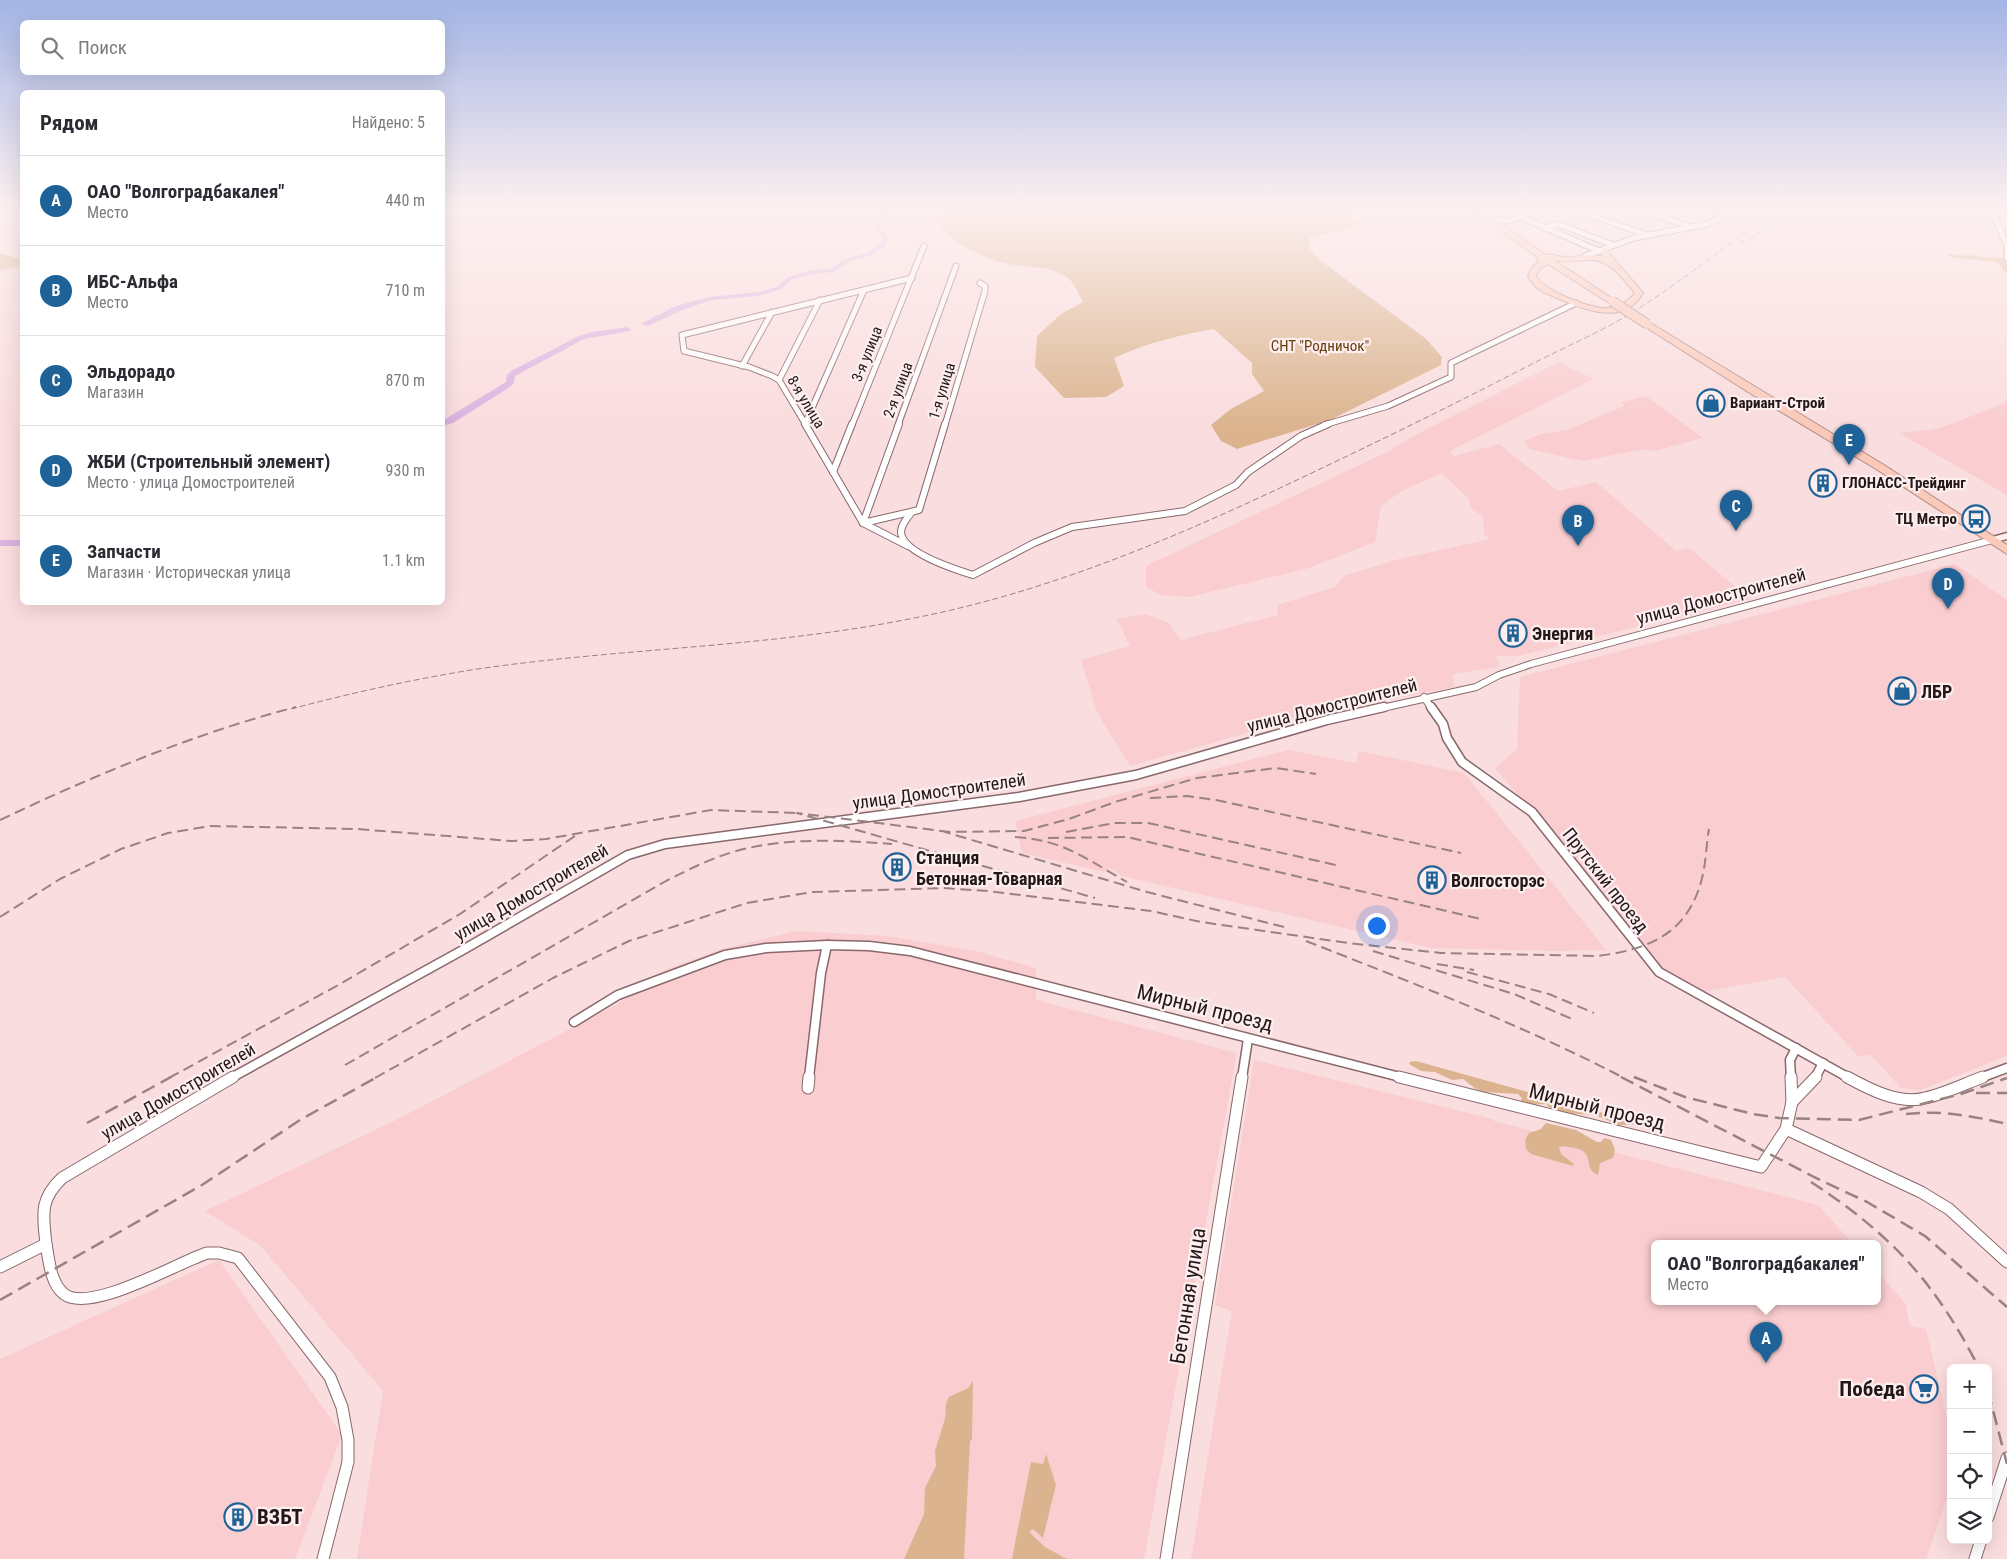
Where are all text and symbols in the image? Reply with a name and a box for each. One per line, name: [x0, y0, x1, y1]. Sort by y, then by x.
search box: [20, 20, 445, 75]
icon: search: [38, 34, 66, 62]
text: Поиск: [78, 36, 127, 59]
text: Рядом: [40, 111, 99, 135]
text: Найдено: 5: [352, 113, 425, 132]
text: ОАО "Волгоградбакалея": [87, 180, 284, 203]
text: A: [51, 191, 61, 210]
text: 440 m: [386, 191, 425, 210]
text: Место: [87, 203, 128, 222]
text: ИБС-Альфа: [87, 270, 178, 293]
text: B: [52, 281, 60, 300]
text: 710 m: [386, 281, 425, 300]
text: Место: [87, 293, 128, 312]
street label: 3-я улица: [848, 324, 886, 384]
park label: СНТ "Родничок": [1271, 337, 1370, 355]
text: Эльдорадо: [87, 360, 175, 383]
street label: 2-я улица: [880, 360, 916, 420]
street label: 1-я улица: [925, 361, 959, 421]
text: C: [51, 371, 61, 390]
text: 870 m: [386, 371, 425, 390]
street label: 8-я улица: [783, 372, 829, 432]
text: Магазин: [87, 383, 144, 402]
shop icon: Вариант-Строй: [1696, 388, 1726, 418]
place label: Вариант-Строй: [1730, 394, 1825, 412]
pin: E: [1833, 424, 1865, 465]
text: ЖБИ (Строительный элемент): [87, 450, 330, 473]
text: D: [51, 461, 61, 480]
text: 930 m: [386, 461, 425, 480]
building icon: ГЛОНАСС-Трейдинг: [1808, 468, 1838, 498]
text: Место · улица Домостроителей: [87, 473, 295, 492]
place label: ГЛОНАСС-Трейдинг: [1842, 474, 1966, 492]
pin: C: [1720, 490, 1752, 531]
bus stop icon: ТЦ Метро: [1961, 504, 1991, 534]
pin: B: [1562, 505, 1594, 546]
place label: ТЦ Метро: [1895, 510, 1957, 528]
text: Запчасти: [87, 540, 161, 563]
text: E: [52, 551, 60, 570]
text: 1.1 km: [382, 551, 425, 570]
text: Магазин · Историческая улица: [87, 563, 291, 582]
street label: улица Домостроителей: [1634, 563, 1808, 629]
pin: D: [1932, 568, 1964, 609]
building icon: Энергия: [1498, 618, 1528, 648]
place label: Энергия: [1532, 623, 1593, 644]
street label: улица Домостроителей: [1245, 674, 1419, 736]
shop icon: ЛБР: [1887, 676, 1917, 706]
place label: ЛБР: [1921, 681, 1952, 702]
street label: улица Домостроителей: [851, 768, 1027, 814]
street label: Прутский проезд: [1559, 823, 1654, 937]
street label: улица Домостроителей: [450, 839, 612, 945]
place label: Станция Бетонная-Товарная: [916, 847, 1063, 889]
building icon: Станция Бетонная-Товарная: [882, 852, 912, 882]
building icon: Волгосторэс: [1417, 865, 1447, 895]
place label: Волгосторэс: [1451, 870, 1545, 891]
your location: [1364, 913, 1390, 939]
street label: Мирный проезд: [1134, 979, 1276, 1037]
street label: улица Домостроителей: [97, 1038, 259, 1144]
street label: Мирный проезд: [1526, 1078, 1668, 1136]
street label: Бетонная улица: [1165, 1226, 1211, 1366]
popup: [1651, 1240, 1881, 1305]
text: ОАО "Волгоградбакалея": [1667, 1252, 1865, 1275]
text: Место: [1667, 1275, 1709, 1294]
pin: A: [1750, 1322, 1782, 1363]
map controls: [1947, 1364, 1992, 1544]
button: +: [1947, 1364, 1992, 1409]
supermarket icon: Победа: [1909, 1374, 1939, 1404]
place label: Победа: [1839, 1377, 1905, 1401]
button: −: [1947, 1409, 1992, 1454]
button: locate: [1947, 1454, 1992, 1499]
button: layers: [1947, 1499, 1992, 1544]
building icon: ВЗБТ: [223, 1502, 253, 1532]
place label: ВЗБТ: [257, 1505, 303, 1529]

